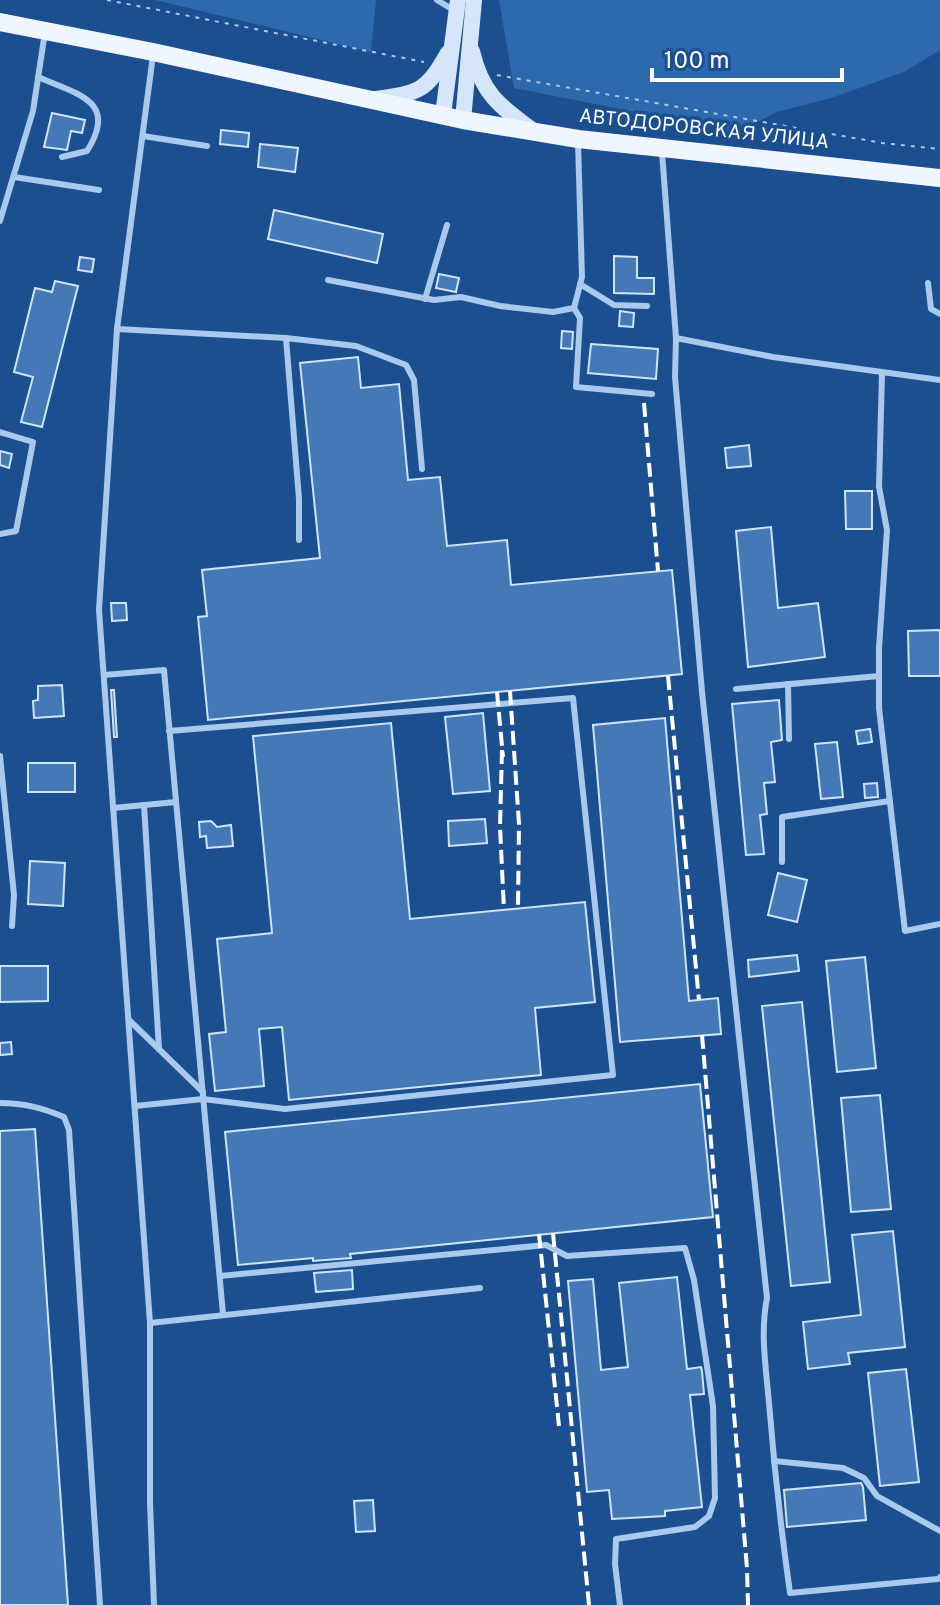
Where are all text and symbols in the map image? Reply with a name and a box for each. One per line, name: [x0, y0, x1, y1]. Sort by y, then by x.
scale bar: [652, 32, 842, 82]
text: 100 m: [664, 47, 730, 77]
street label: АВТОДОРОВСКАЯ УЛИЦА: [578, 104, 830, 156]

